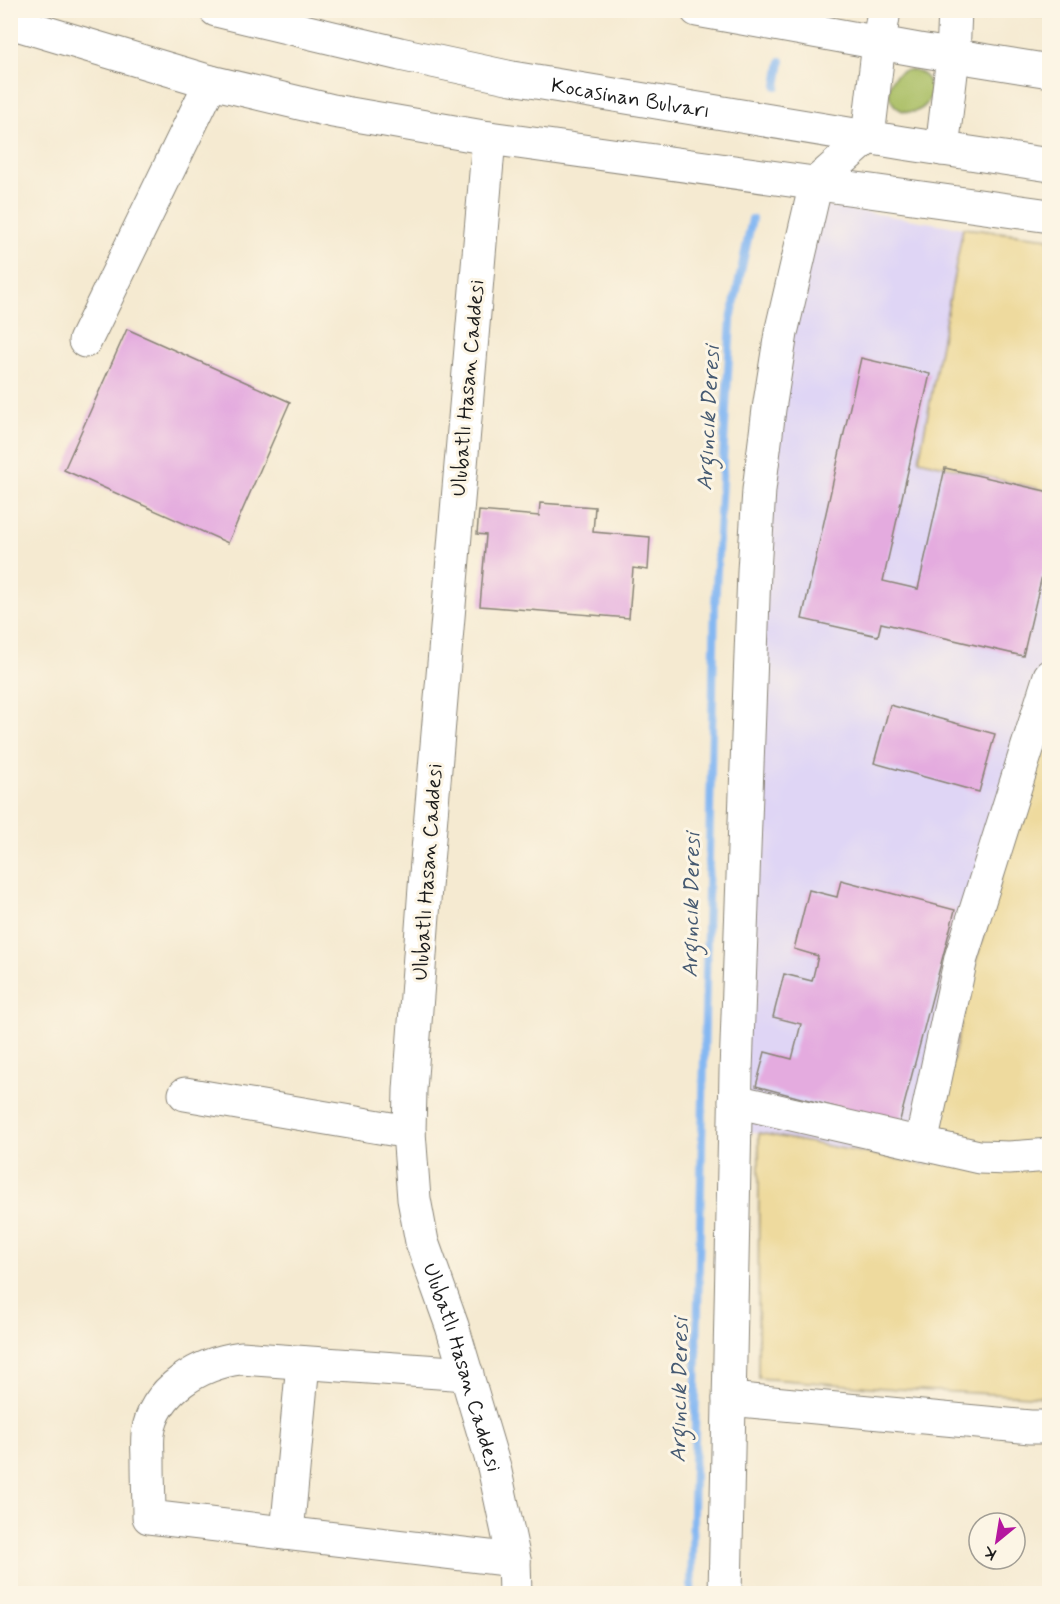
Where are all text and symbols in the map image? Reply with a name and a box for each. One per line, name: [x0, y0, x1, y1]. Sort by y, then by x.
street label: Kocasinan Bulvarı: [549, 72, 712, 126]
street label: Ulubatlı Hasan Caddesi: [445, 278, 491, 498]
water label: Argıncık Deresi: [691, 342, 730, 491]
street label: Ulubatlı Hasan Caddesi: [406, 763, 450, 982]
water label: Argıncık Deresi: [677, 829, 710, 978]
street label: Ulubatlı Hasan Caddesi: [416, 1259, 508, 1474]
water label: Argıncık Deresi: [665, 1314, 698, 1463]
north arrow: [967, 1511, 1027, 1571]
text: K: [979, 1540, 1000, 1565]

